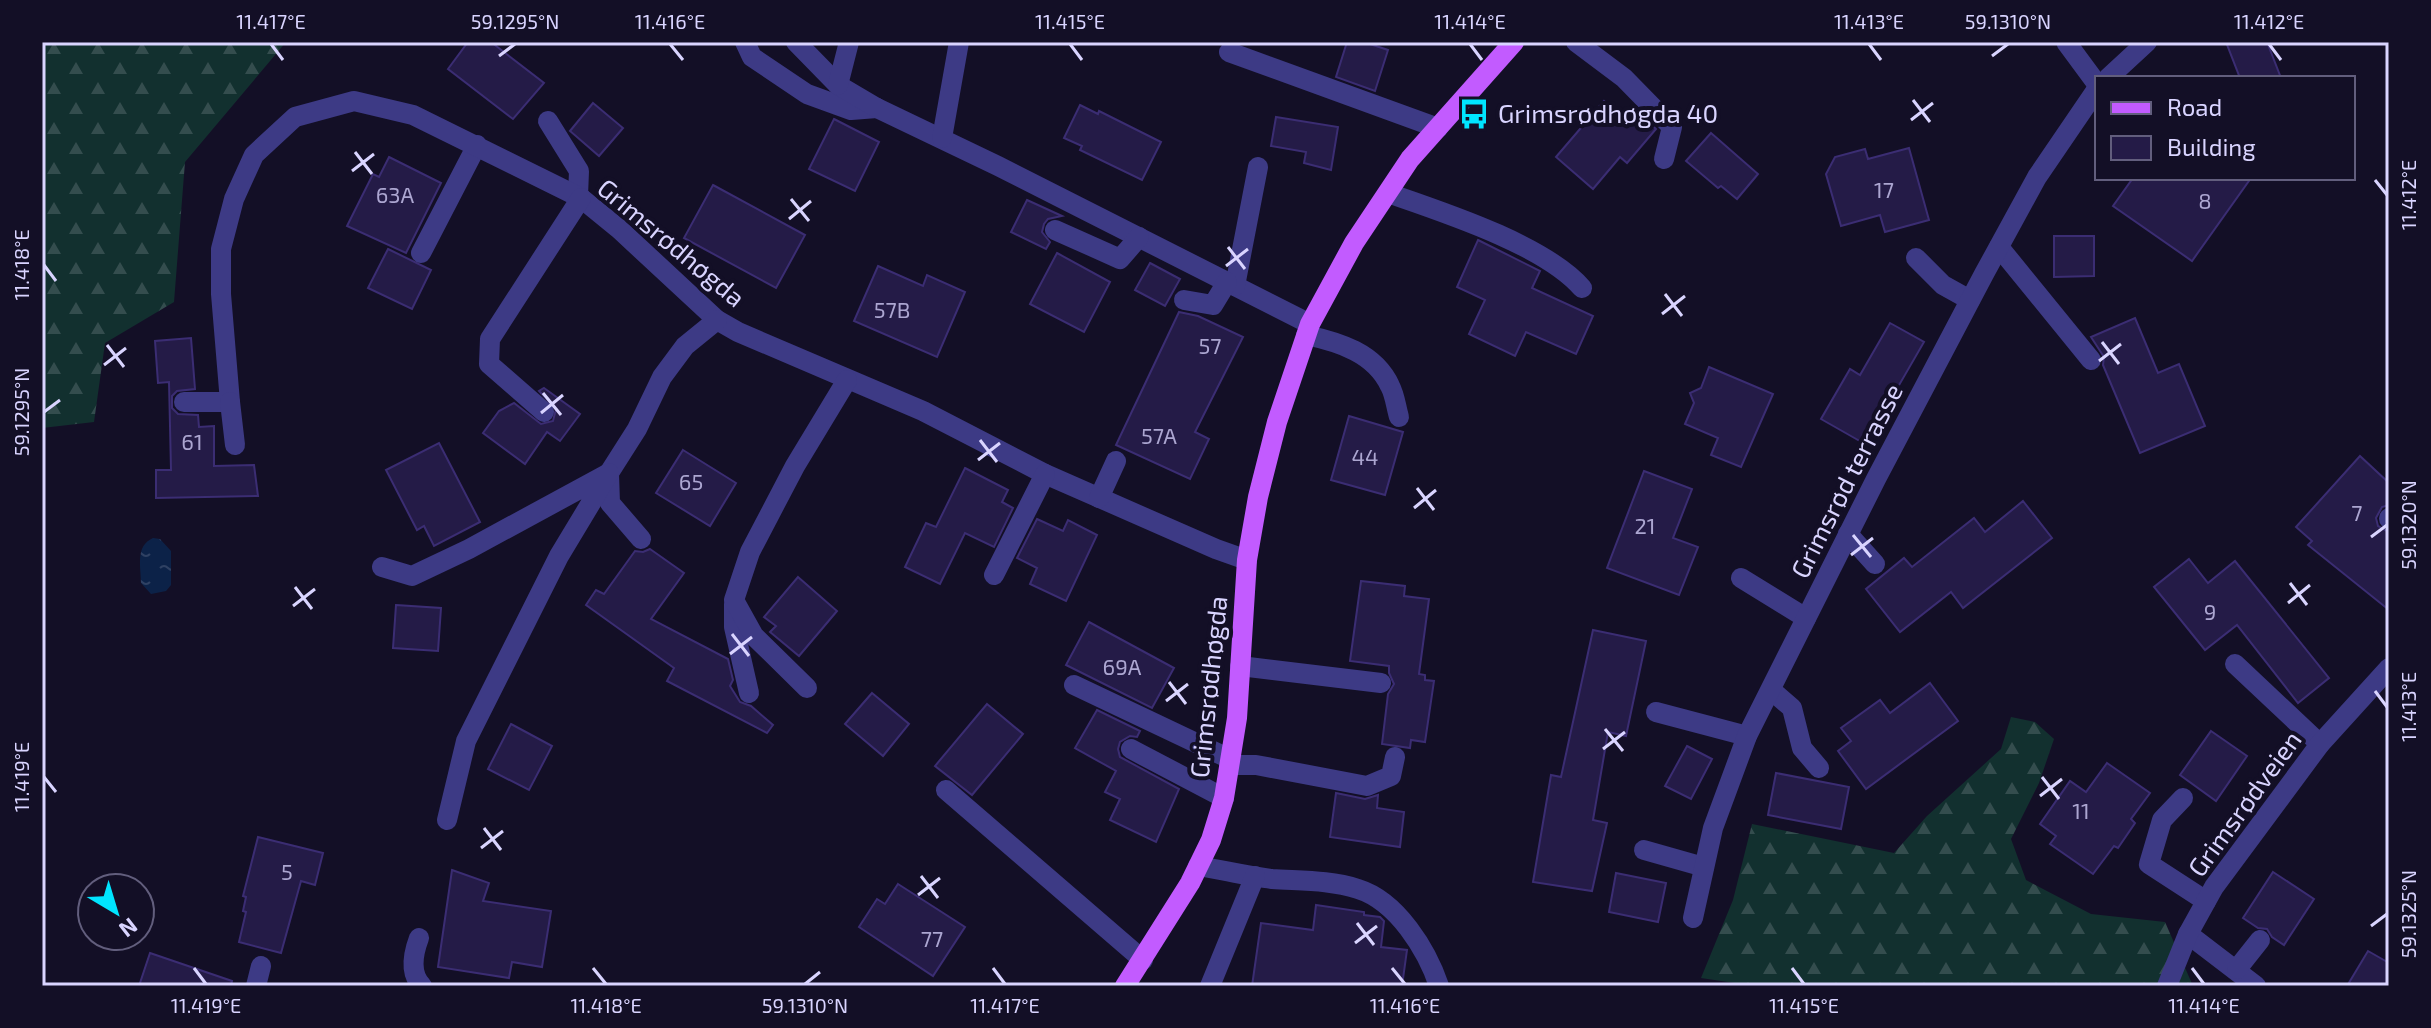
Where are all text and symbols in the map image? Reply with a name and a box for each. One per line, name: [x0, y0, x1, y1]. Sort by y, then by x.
text: 11.417°E: [236, 9, 306, 33]
text: 59.1295°N: [471, 9, 559, 33]
text: 11.416°E: [635, 9, 705, 33]
text: 11.415°E: [1035, 9, 1105, 33]
text: 11.414°E: [1434, 9, 1506, 33]
text: 11.413°E: [1834, 9, 1904, 33]
text: 59.1310°N: [1965, 9, 2051, 33]
text: 11.412°E: [2234, 9, 2304, 33]
legend: [2095, 76, 2355, 180]
text: Road: [2167, 92, 2222, 121]
bus stop icon: Grimsrødhøgda 40: [1457, 97, 1491, 131]
place label: Grimsrødhøgda 40: [1498, 97, 1718, 128]
text: Building: [2167, 132, 2256, 161]
text: 11.412°E: [2396, 160, 2420, 230]
street label: Grimsrødhøgda: [592, 171, 752, 312]
house number: 17: [1874, 176, 1894, 202]
house number: 63A: [376, 181, 415, 207]
house number: 8: [2198, 187, 2212, 213]
text: 11.418°E: [9, 229, 33, 301]
house number: 57B: [874, 296, 910, 322]
house number: 57: [1198, 332, 1222, 358]
text: 59.1295°N: [9, 368, 33, 456]
street label: Grimsrød terrasse: [1783, 378, 1908, 583]
house number: 57A: [1141, 422, 1177, 448]
house number: 61: [181, 428, 203, 454]
house number: 44: [1351, 443, 1379, 469]
house number: 65: [679, 468, 703, 494]
text: 59.1320°N: [2396, 480, 2420, 570]
house number: 7: [2351, 499, 2363, 525]
house number: 21: [1634, 512, 1656, 538]
street label: Grimsrødhøgda: [1183, 594, 1232, 779]
house number: 9: [2204, 598, 2216, 624]
house number: 69A: [1103, 653, 1142, 679]
text: 11.413°E: [2396, 672, 2420, 742]
street label: Grimsrødveien: [2181, 724, 2307, 882]
text: 11.419°E: [9, 742, 33, 812]
house number: 11: [2072, 797, 2090, 823]
house number: 5: [281, 858, 293, 884]
text: 59.1325°N: [2396, 870, 2420, 958]
north arrow: [76, 872, 156, 952]
text: N: [115, 913, 143, 944]
house number: 77: [921, 925, 943, 951]
text: 11.419°E: [171, 993, 241, 1017]
text: 11.418°E: [570, 993, 642, 1017]
text: 59.1310°N: [762, 993, 848, 1017]
text: 11.417°E: [970, 993, 1040, 1017]
text: 11.416°E: [1370, 993, 1440, 1017]
text: 11.415°E: [1769, 993, 1839, 1017]
text: 11.414°E: [2168, 993, 2240, 1017]

